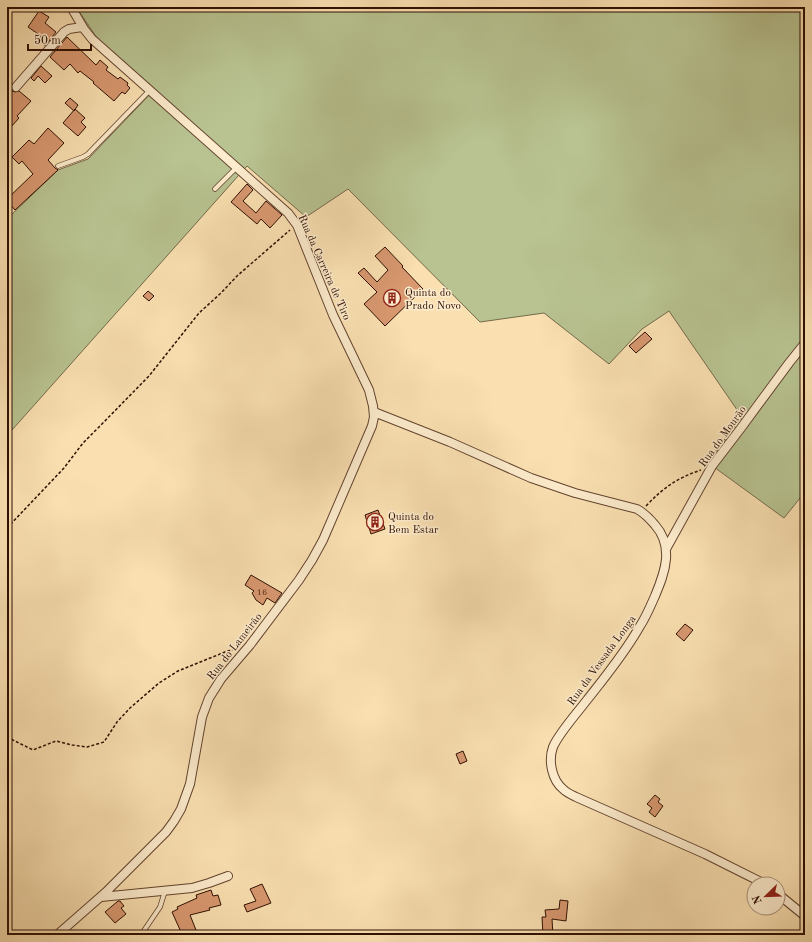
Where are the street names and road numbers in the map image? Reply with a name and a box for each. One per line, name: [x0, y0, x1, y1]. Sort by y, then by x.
street label: Rua da Carreira de Tiro: [295, 213, 352, 322]
street label: Rua do Mourão: [697, 404, 749, 469]
street label: Rua do Lameirão: [206, 611, 265, 682]
street label: Rua da Vessada Longa: [566, 613, 639, 708]

